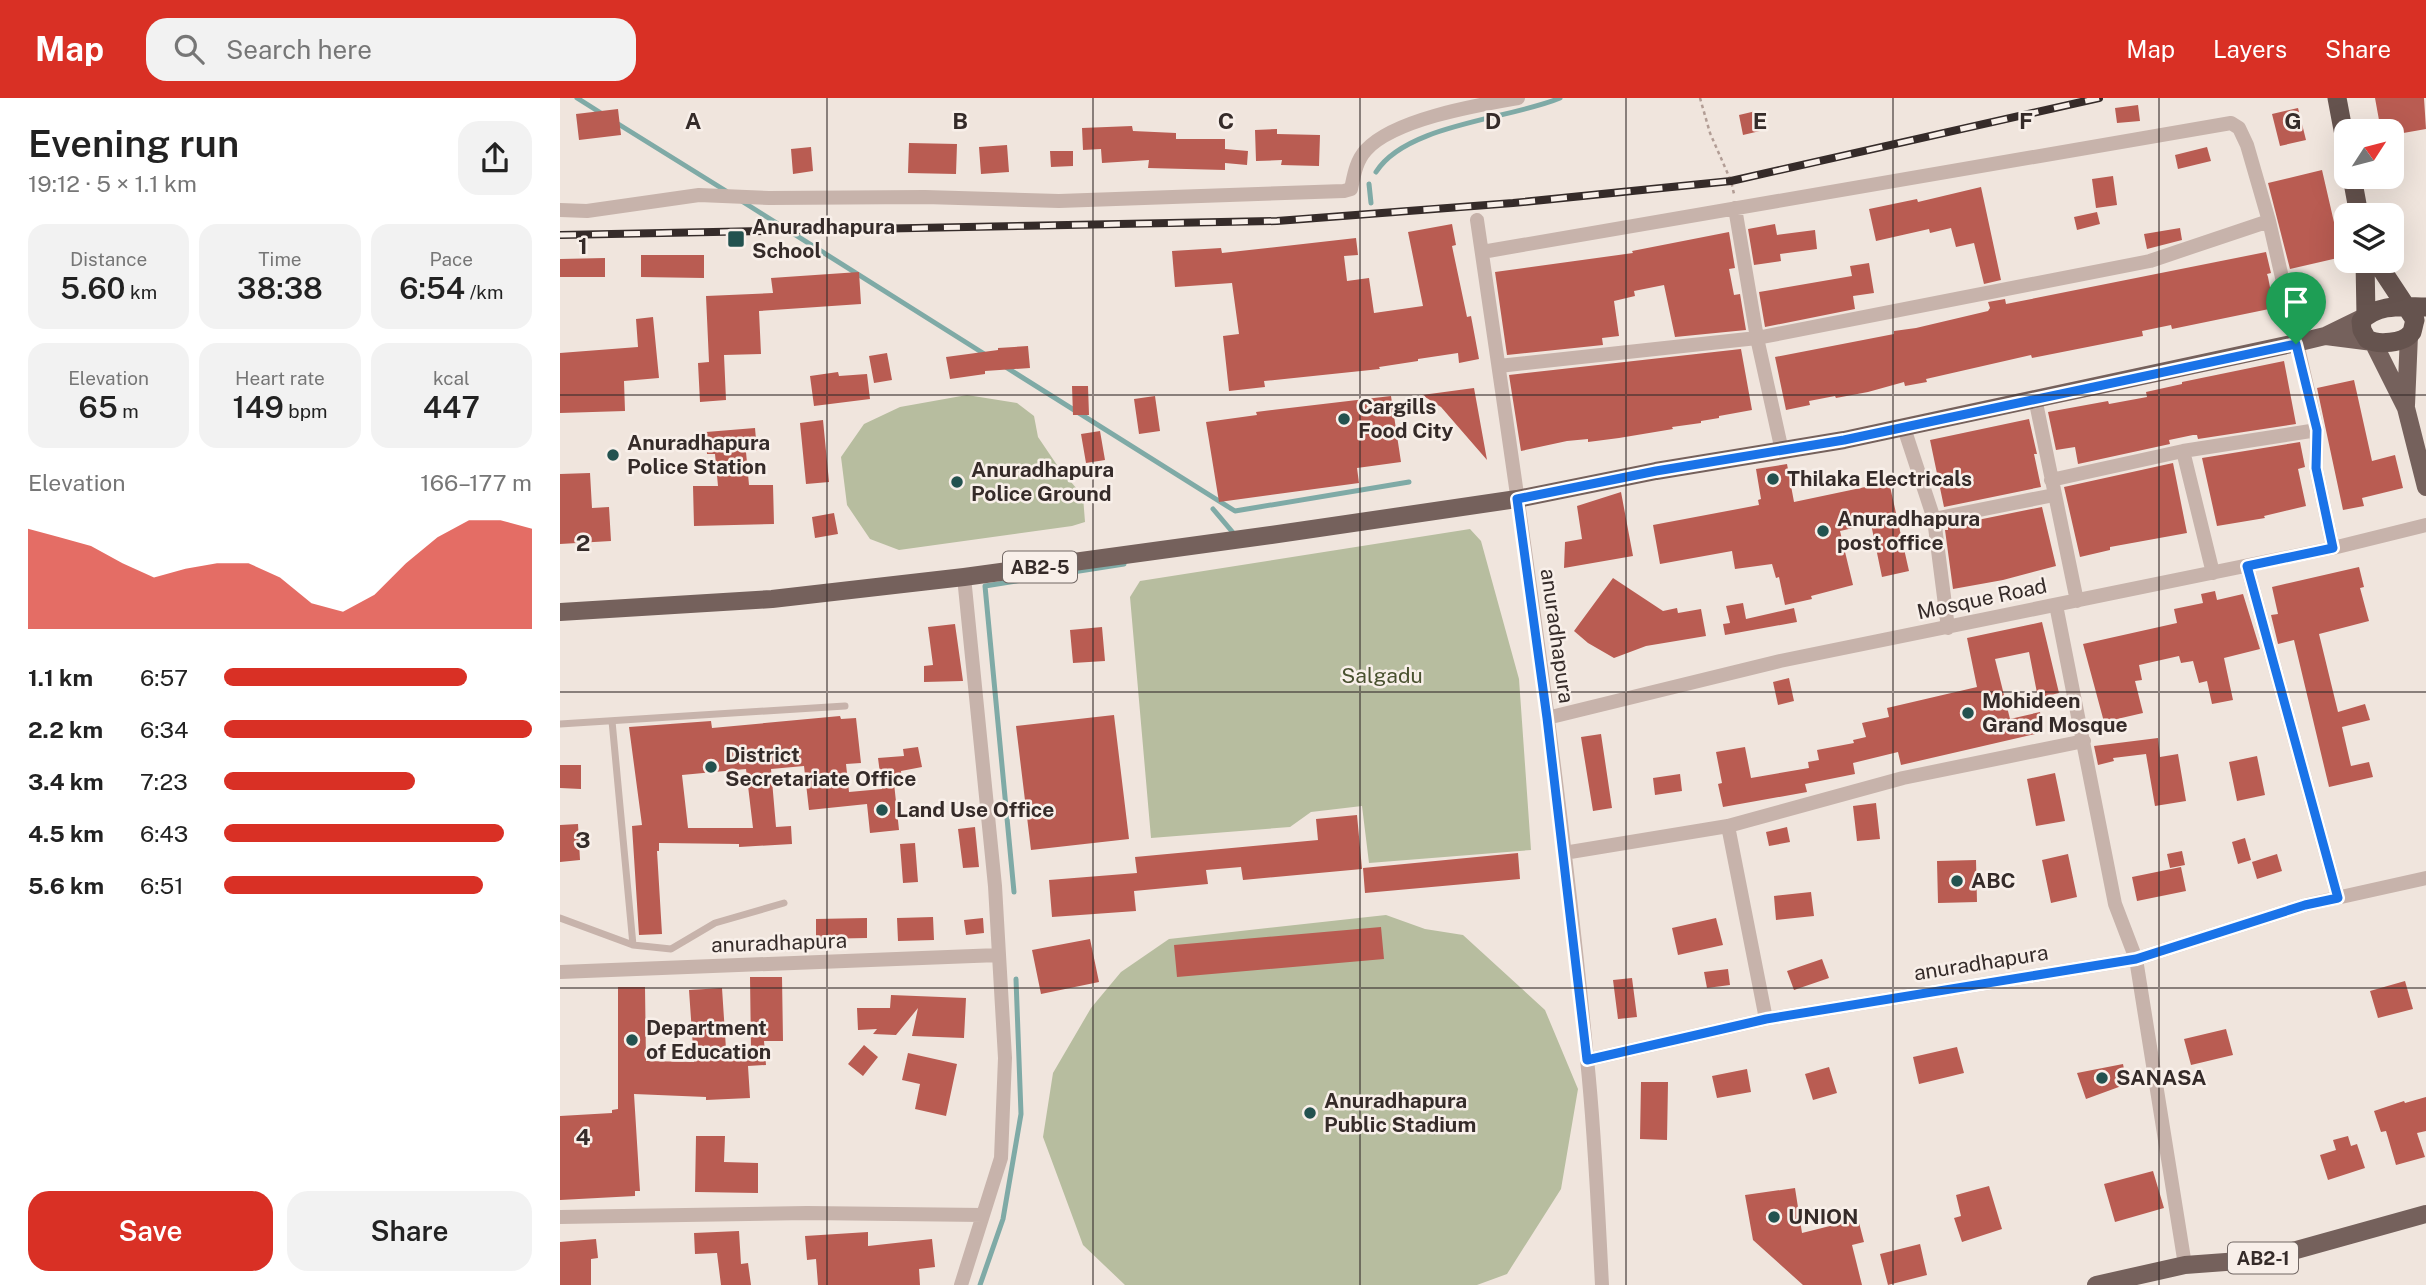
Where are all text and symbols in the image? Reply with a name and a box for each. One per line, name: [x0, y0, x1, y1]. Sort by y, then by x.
search box: [146, 18, 636, 81]
text: Map: [35, 30, 104, 68]
icon: search: [170, 30, 208, 68]
text: Search here: [226, 34, 372, 65]
text: Map: [2126, 35, 2175, 63]
text: Layers: [2213, 35, 2287, 63]
text: Share: [2325, 35, 2391, 63]
text: A: [685, 107, 702, 134]
text: B: [952, 107, 968, 134]
text: C: [1218, 107, 1234, 134]
text: D: [1485, 107, 1501, 134]
text: E: [1753, 107, 1767, 134]
text: F: [2019, 107, 2033, 134]
text: G: [2284, 107, 2302, 134]
north arrow: [2334, 119, 2404, 189]
map controls: [2334, 119, 2404, 273]
text: Evening run: [28, 121, 239, 166]
button: share: [458, 121, 532, 195]
text: 19:12 · 5 × 1.1 km: [28, 170, 197, 197]
button: layers: [2334, 203, 2404, 273]
place label: Anuradhapura School: [752, 214, 895, 263]
marker: Anuradhapura School: [726, 229, 746, 249]
text: 1: [578, 232, 588, 259]
text: Distance: [70, 248, 147, 270]
text: Time: [258, 248, 302, 270]
text: Pace: [430, 248, 473, 270]
text: 5.60: [60, 270, 125, 306]
text: 38:38: [237, 270, 323, 306]
text: 6:54: [399, 270, 465, 306]
pin: [2266, 272, 2326, 344]
text: km: [125, 281, 157, 303]
text: /km: [465, 281, 503, 303]
icon: arrive: [2277, 283, 2315, 321]
text: Elevation: [68, 367, 149, 389]
text: Heart rate: [235, 367, 325, 389]
text: kcal: [433, 367, 470, 389]
text: 65: [79, 389, 118, 425]
text: 149: [233, 389, 284, 425]
text: 447: [423, 389, 480, 425]
place label: Cargills Food City: [1358, 394, 1454, 443]
text: m: [118, 400, 139, 422]
text: bpm: [284, 400, 327, 422]
marker: Cargills Food City: [1336, 411, 1352, 427]
place label: Anuradhapura Police Station: [627, 430, 770, 479]
marker: Anuradhapura Police Station: [605, 447, 621, 463]
place label: Anuradhapura Police Ground: [971, 457, 1114, 506]
place label: Thilaka Electricals: [1787, 466, 1972, 491]
text: Elevation: [28, 469, 126, 496]
text: 166–177 m: [420, 469, 532, 496]
marker: Thilaka Electricals: [1765, 471, 1781, 487]
marker: Anuradhapura Police Ground: [949, 474, 965, 490]
place label: Anuradhapura post office: [1837, 506, 1980, 555]
marker: Anuradhapura post office: [1815, 523, 1831, 539]
text: 2: [576, 529, 590, 556]
road number: AB2-5: [1003, 552, 1077, 582]
street label: anuradhapura: [1536, 567, 1579, 705]
street label: Mosque Road: [1915, 573, 2049, 624]
park label: Salgadu: [1341, 663, 1423, 688]
text: 1.1 km: [28, 664, 93, 691]
text: 6:57: [140, 664, 188, 691]
place label: Mohideen Grand Mosque: [1982, 688, 2128, 737]
marker: Mohideen Grand Mosque: [1960, 705, 1976, 721]
text: 2.2 km: [28, 716, 103, 743]
text: 6:34: [140, 716, 188, 743]
place label: District Secretariate Office: [725, 742, 916, 791]
marker: District Secretariate Office: [703, 759, 719, 775]
text: 3.4 km: [28, 768, 104, 795]
text: 7:23: [140, 768, 188, 795]
place label: Land Use Office: [896, 797, 1054, 822]
marker: Land Use Office: [874, 802, 890, 818]
text: 4.5 km: [28, 820, 104, 847]
text: 6:43: [140, 820, 188, 847]
text: 3: [575, 826, 591, 853]
place label: ABC: [1971, 868, 2016, 893]
text: 5.6 km: [28, 872, 104, 899]
text: 6:51: [140, 872, 184, 899]
marker: ABC: [1949, 873, 1965, 889]
street label: anuradhapura: [711, 928, 847, 957]
street label: anuradhapura: [1912, 940, 2050, 985]
place label: Department of Education: [646, 1015, 771, 1064]
marker: Department of Education: [624, 1032, 640, 1048]
place label: SANASA: [2116, 1065, 2206, 1090]
marker: SANASA: [2094, 1070, 2110, 1086]
place label: Anuradhapura Public Stadium: [1324, 1088, 1476, 1137]
marker: Anuradhapura Public Stadium: [1302, 1105, 1318, 1121]
text: 4: [575, 1123, 591, 1150]
button: Save: [28, 1191, 273, 1271]
button: Share: [287, 1191, 532, 1271]
place label: UNION: [1788, 1204, 1858, 1229]
marker: UNION: [1766, 1209, 1782, 1225]
road number: AB2-1: [2228, 1242, 2298, 1274]

